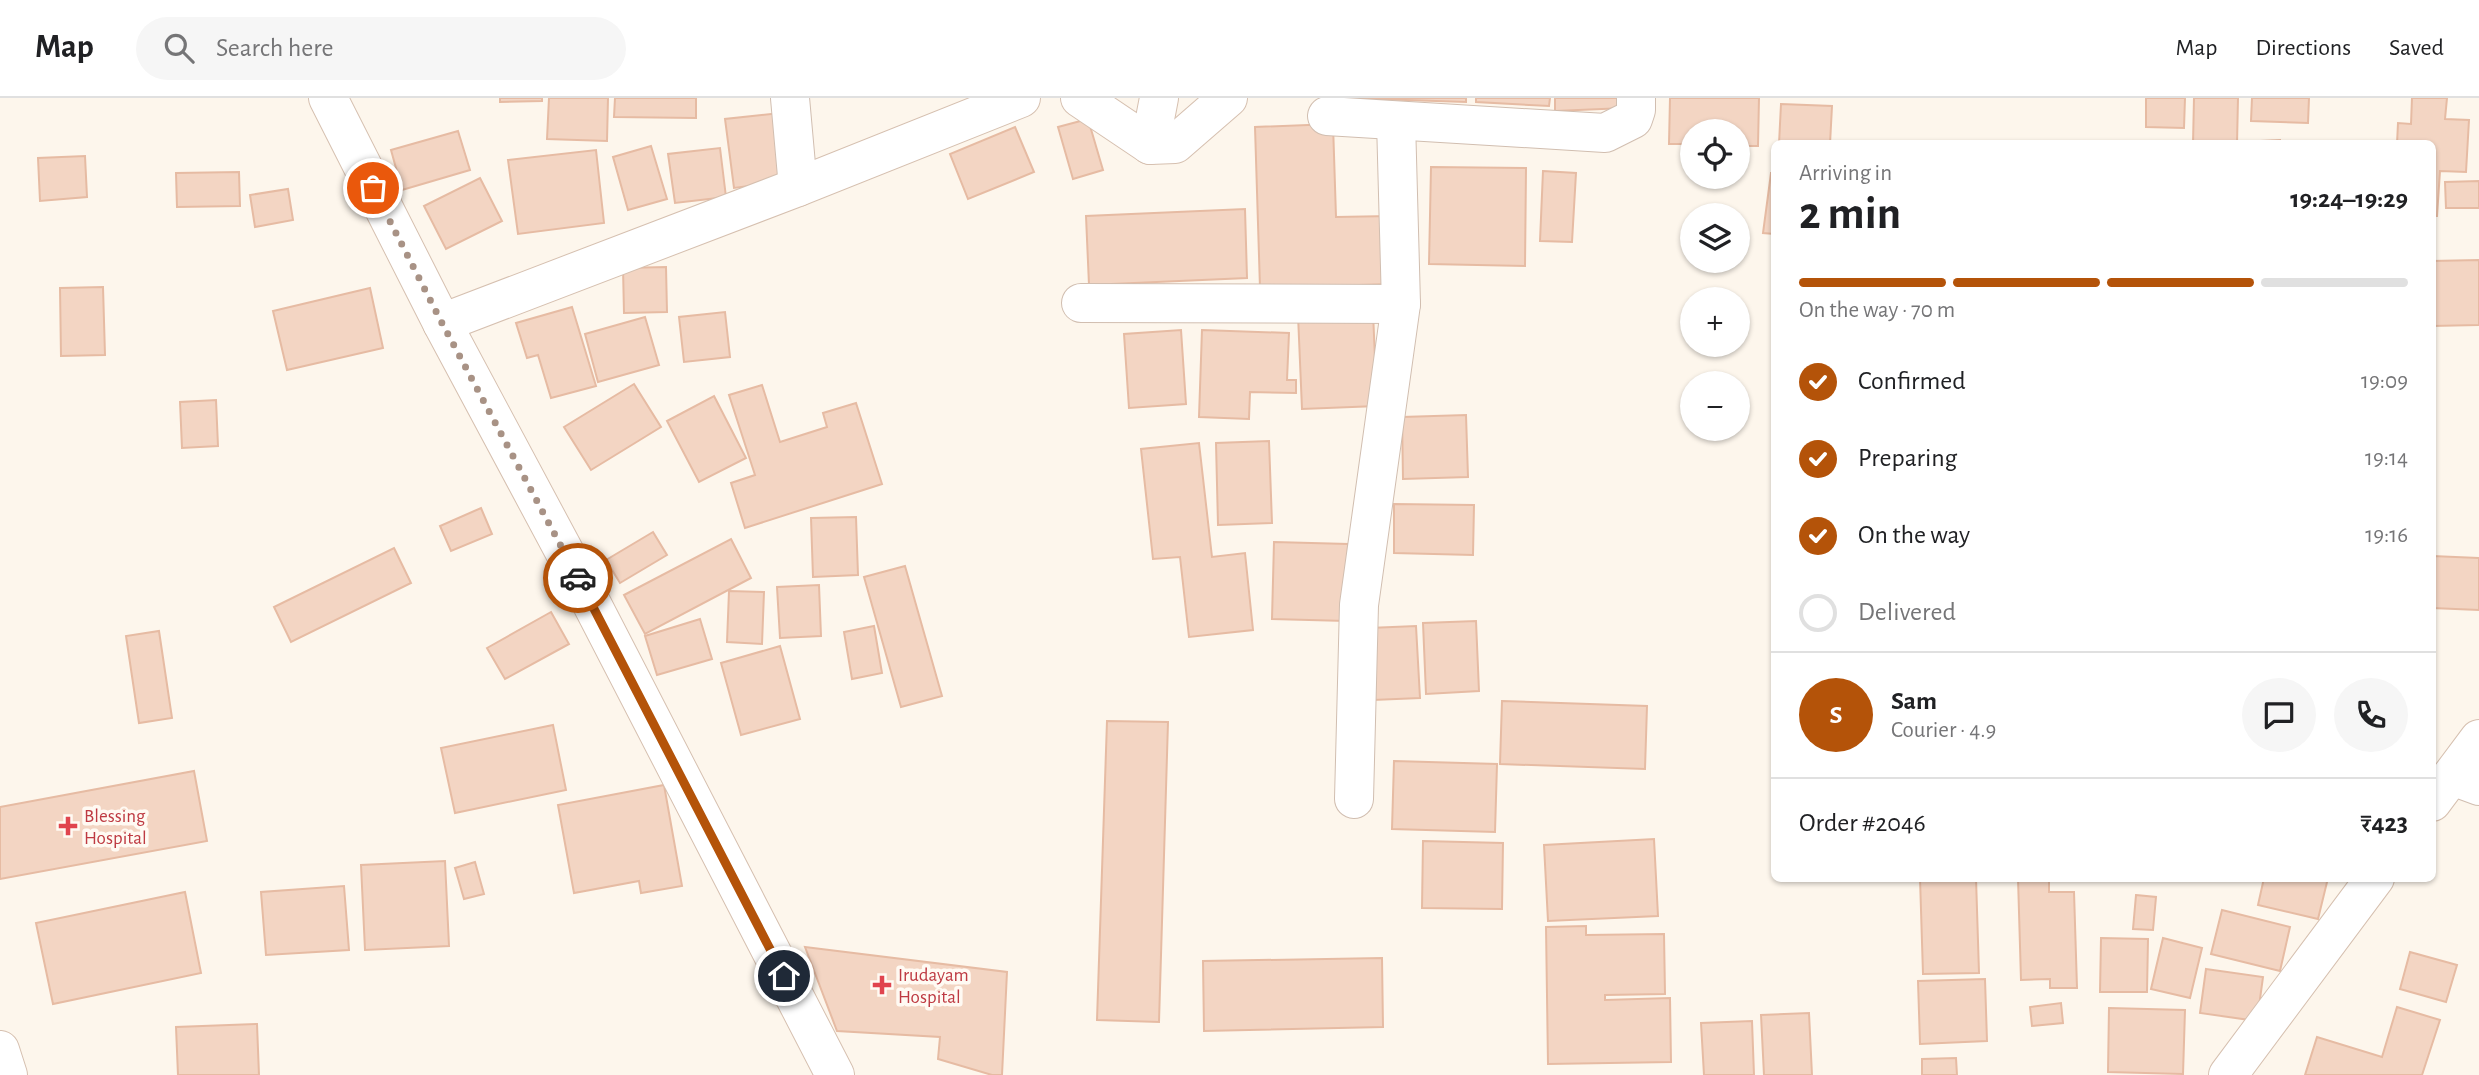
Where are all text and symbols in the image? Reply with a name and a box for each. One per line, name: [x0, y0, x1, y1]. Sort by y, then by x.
search box: [136, 17, 626, 80]
icon: search: [160, 29, 198, 67]
text: Map: [35, 31, 94, 64]
text: Search here: [216, 35, 334, 61]
text: Map: [2175, 36, 2217, 60]
text: Directions: [2255, 36, 2351, 60]
text: Saved: [2389, 36, 2444, 60]
map controls: [1680, 119, 1750, 441]
button: locate: [1680, 119, 1750, 189]
pin: [343, 158, 403, 218]
text: Arriving in: [1799, 162, 1892, 185]
icon: bag: [354, 169, 392, 207]
text: 19:24–19:29: [2290, 186, 2408, 212]
text: 2 min: [1799, 191, 1901, 237]
button: layers: [1680, 203, 1750, 273]
button: +: [1680, 287, 1750, 357]
text: On the way · 70 m: [1799, 299, 1955, 322]
icon: check: [1799, 363, 1837, 401]
text: Confirmed: [1858, 368, 1966, 394]
text: 19:09: [2361, 370, 2408, 393]
button: −: [1680, 371, 1750, 441]
icon: check: [1799, 440, 1837, 478]
text: Preparing: [1858, 445, 1957, 471]
text: 19:14: [2365, 447, 2408, 470]
icon: check: [1799, 517, 1837, 555]
text: On the way: [1858, 522, 1970, 548]
text: 19:16: [2365, 524, 2408, 547]
courier: [543, 543, 613, 613]
icon: car: [559, 559, 597, 597]
text: Delivered: [1858, 599, 1956, 625]
button: chat: [2242, 678, 2316, 752]
button: phone: [2334, 678, 2408, 752]
text: Sam: [1891, 688, 1937, 714]
text: S: [1830, 702, 1842, 728]
text: Courier · 4.9: [1891, 719, 1996, 742]
place label: Blessing Hospital: [84, 807, 147, 848]
text: Order #2046: [1799, 810, 1926, 836]
text: ₹423: [2361, 810, 2408, 836]
marker: Blessing Hospital: [58, 816, 78, 836]
pin: [754, 946, 814, 1006]
icon: home: [765, 957, 803, 995]
place label: Irudayam Hospital: [898, 966, 969, 1007]
marker: Irudayam Hospital: [872, 975, 892, 995]

